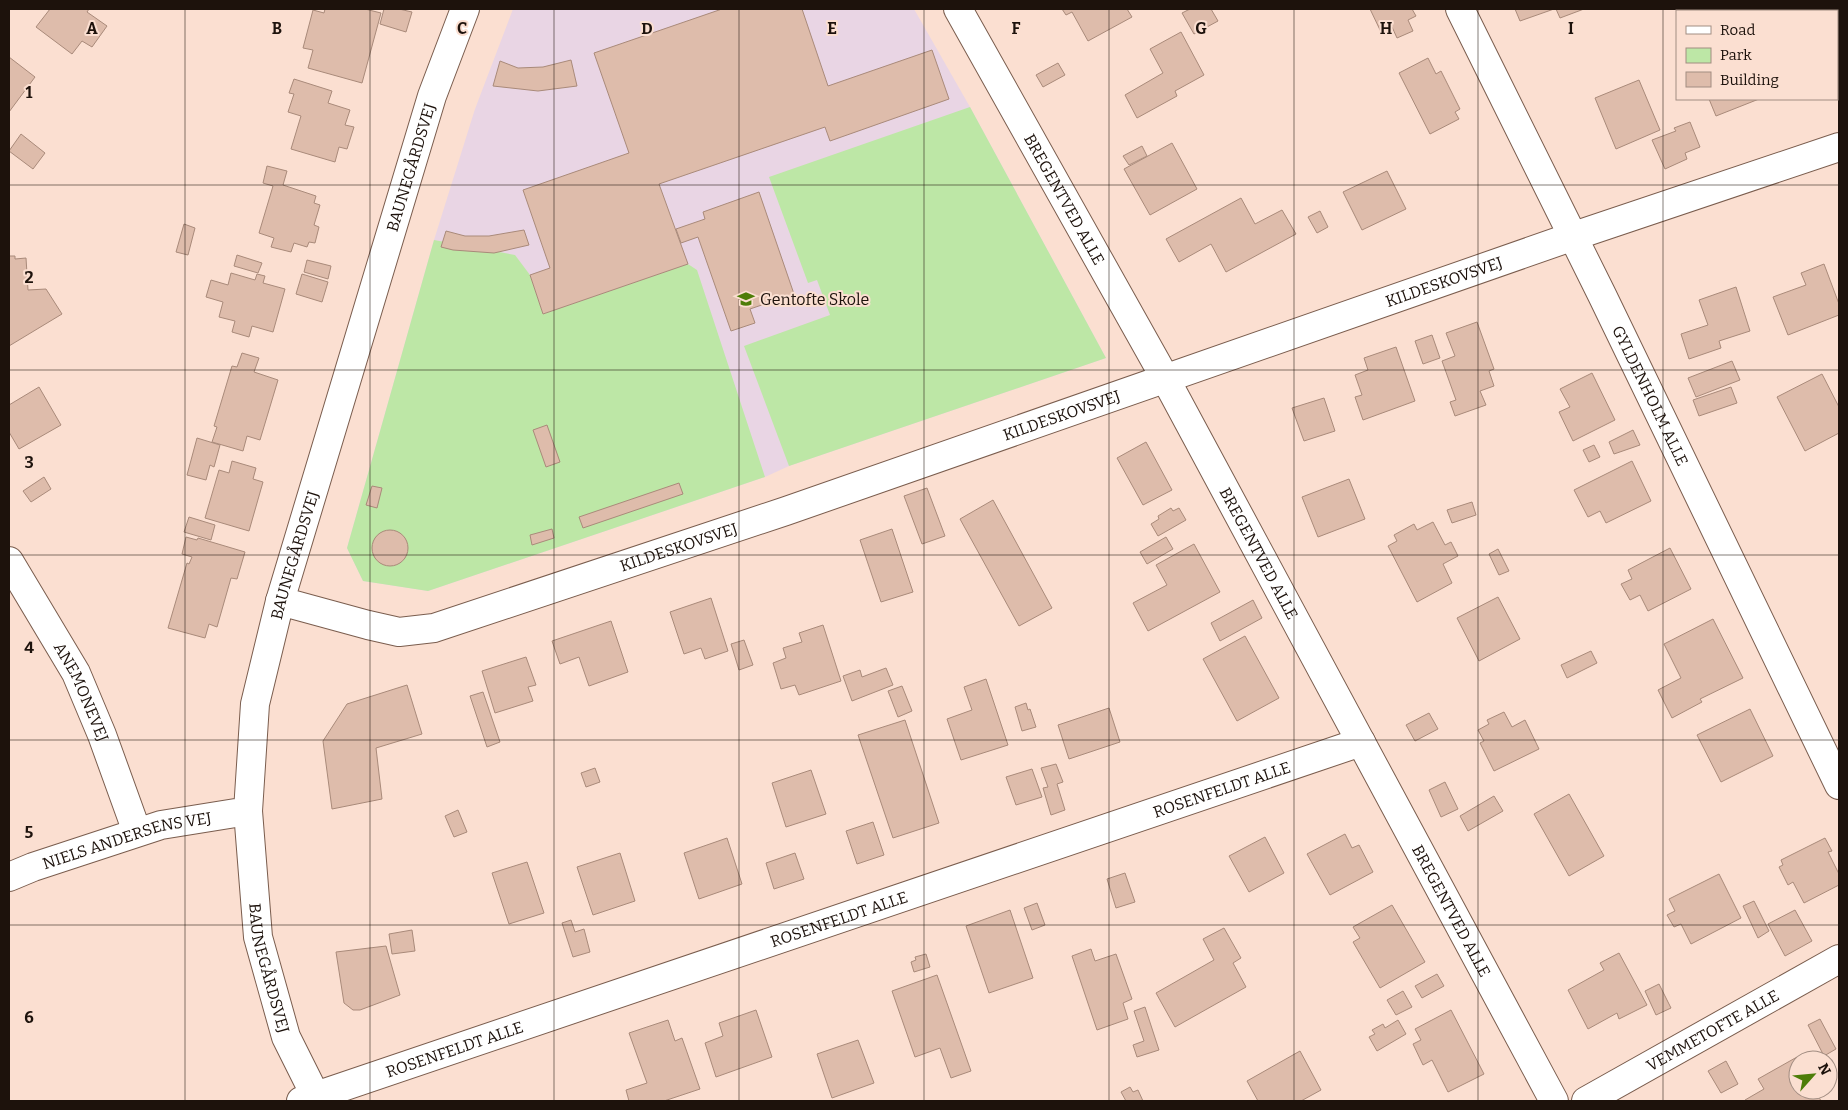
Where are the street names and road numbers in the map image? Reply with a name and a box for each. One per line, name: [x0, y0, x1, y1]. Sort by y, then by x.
street label: BAUNEGÅRDSVEJ: [382, 101, 439, 234]
street label: BREGENTVED ALLE: [1020, 130, 1109, 268]
street label: KILDESKOVSVEJ: [1383, 252, 1505, 311]
street label: GYLDENHOLM ALLE: [1609, 322, 1693, 469]
street label: KILDESKOVSVEJ: [1001, 386, 1123, 444]
street label: BREGENTVED ALLE: [1216, 484, 1302, 622]
street label: BAUNEGÅRDSVEJ: [266, 489, 322, 621]
street label: KILDESKOVSVEJ: [617, 518, 740, 575]
street label: ANEMONEVEJ: [50, 639, 113, 744]
street label: ROSENFELDT ALLE: [1151, 757, 1293, 821]
street label: NIELS ANDERSENS VEJ: [40, 808, 213, 873]
street label: BREGENTVED ALLE: [1408, 841, 1495, 980]
street label: ROSENFELDT ALLE: [768, 887, 910, 951]
street label: BAUNEGÅRDSVEJ: [246, 902, 294, 1035]
street label: VEMMETOFTE ALLE: [1643, 985, 1782, 1075]
street label: ROSENFELDT ALLE: [383, 1017, 526, 1081]

